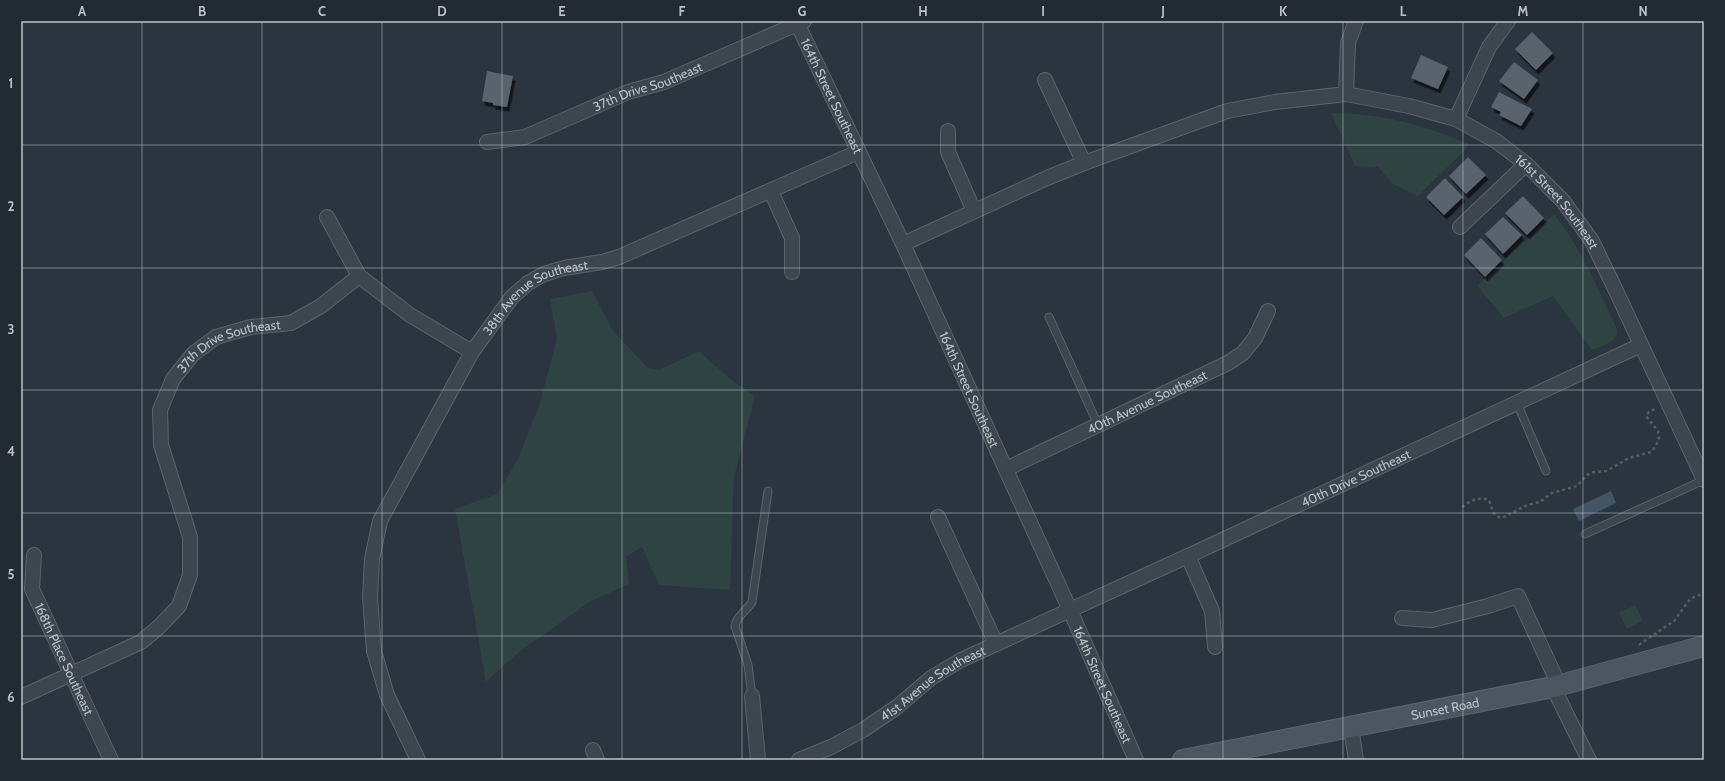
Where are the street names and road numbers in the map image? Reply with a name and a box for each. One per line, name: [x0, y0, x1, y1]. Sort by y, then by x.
street label: 164th Street Southeast: [798, 36, 867, 156]
street label: 37th Drive Southeast: [590, 58, 705, 114]
street label: 161st Street Southeast: [1512, 151, 1603, 252]
street label: 38th Avenue Southeast: [479, 256, 589, 338]
street label: 37th Drive Southeast: [173, 316, 282, 376]
street label: 164th Street Southeast: [936, 329, 1003, 450]
street label: 40th Avenue Southeast: [1084, 366, 1210, 437]
street label: 40th Drive Southeast: [1298, 445, 1413, 510]
street label: 168th Place Southeast: [31, 600, 97, 718]
street label: 164th Street Southeast: [1070, 624, 1136, 746]
street label: 41st Avenue Southeast: [877, 642, 988, 724]
street label: Sunset Road: [1409, 694, 1480, 723]

